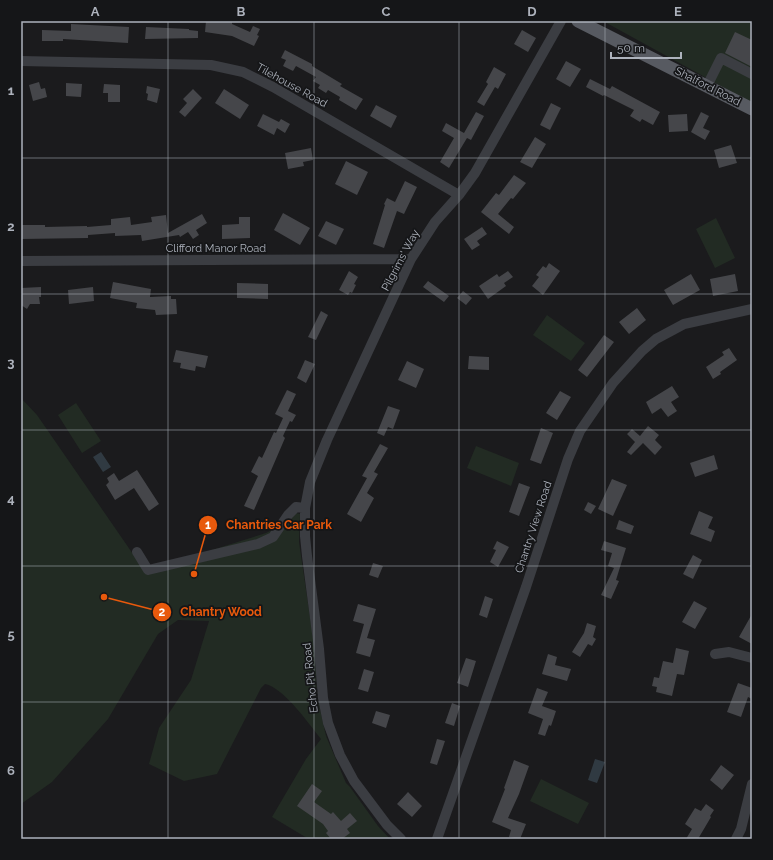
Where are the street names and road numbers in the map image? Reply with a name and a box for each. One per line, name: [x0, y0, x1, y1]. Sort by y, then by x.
street label: Tilehouse Road: [254, 61, 330, 110]
street label: Shalford Road: [673, 64, 743, 109]
street label: Pilgrims' Way: [379, 227, 422, 293]
street label: Clifford Manor Road: [166, 242, 266, 255]
street label: Chantry View Road: [512, 479, 555, 575]
street label: Echo Pit Road: [300, 642, 321, 714]

